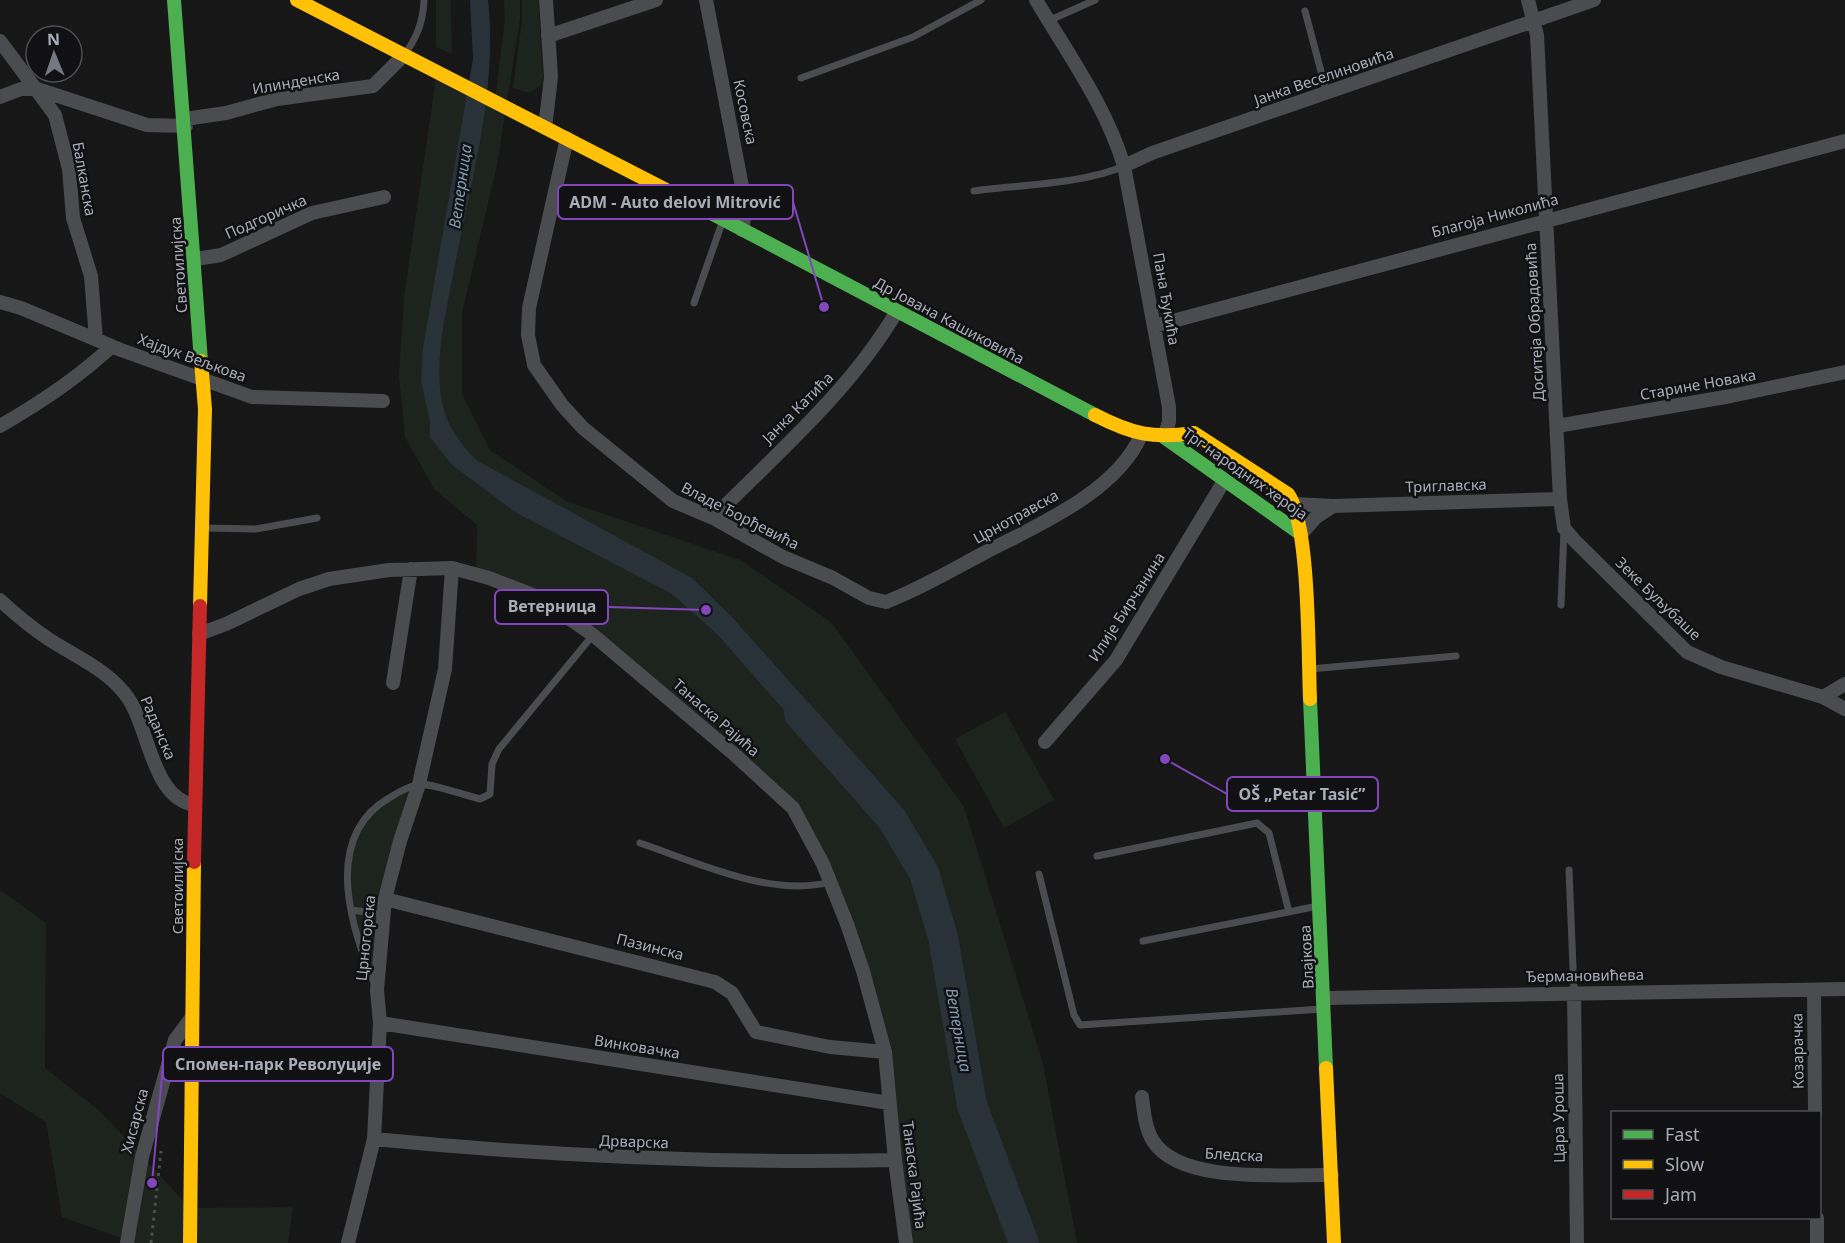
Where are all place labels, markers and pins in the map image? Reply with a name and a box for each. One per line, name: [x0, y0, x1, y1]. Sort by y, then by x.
callout: ADM - Auto delovi Mitrović: [558, 185, 793, 219]
callout: Ветерница: [495, 590, 608, 624]
callout: OŠ „Petar Tasić”: [1227, 777, 1378, 811]
callout: Спомен-парк Револуције: [163, 1047, 393, 1081]

